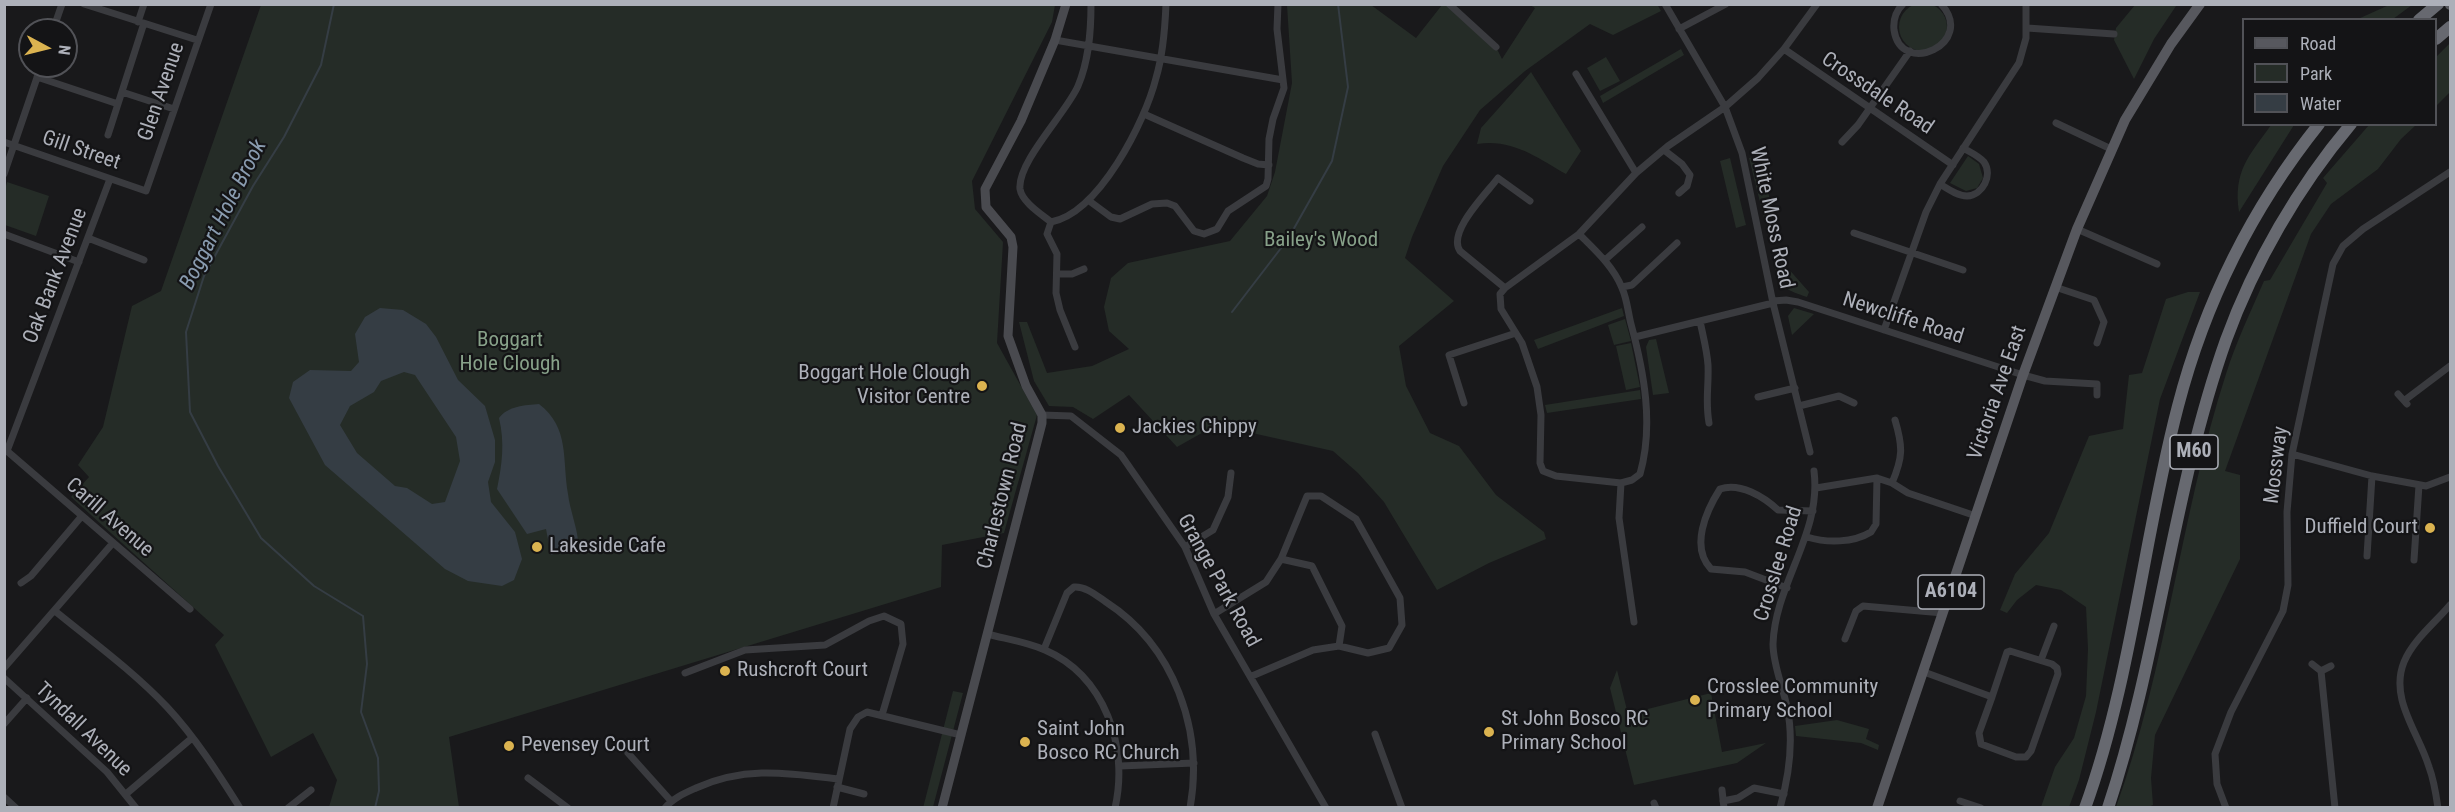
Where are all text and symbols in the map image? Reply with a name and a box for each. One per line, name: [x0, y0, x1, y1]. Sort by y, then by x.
north arrow: [18, 18, 78, 78]
legend: [2242, 18, 2437, 126]
text: Road: [2300, 33, 2336, 54]
street label: Glen Avenue: [133, 39, 191, 145]
text: N: [54, 44, 74, 56]
street label: Crossdale Road: [1816, 47, 1938, 141]
text: Park: [2300, 63, 2332, 84]
text: Water: [2300, 93, 2341, 114]
street label: Gill Street: [39, 126, 123, 176]
water label: Boggart Hole Brook: [175, 136, 273, 294]
street label: White Moss Road: [1744, 145, 1798, 291]
street label: Oak Bank Avenue: [19, 205, 93, 347]
park label: Bailey's Wood: [1264, 228, 1378, 254]
street label: Newcliffe Road: [1839, 288, 1967, 350]
street label: Victoria Ave East: [1963, 323, 2033, 463]
park label: Boggart Hole Clough: [460, 328, 560, 378]
place label: Boggart Hole Clough Visitor Centre: [798, 361, 970, 411]
marker: Boggart Hole Clough Visitor Centre: [975, 379, 989, 393]
place label: Jackies Chippy: [1132, 415, 1257, 441]
street label: Charlestown Road: [973, 420, 1033, 572]
marker: Jackies Chippy: [1113, 421, 1127, 435]
street label: Mossway: [2260, 425, 2294, 505]
road number: M60: [2170, 435, 2218, 469]
street label: Carill Avenue: [60, 473, 158, 563]
street label: Crosslee Road: [1750, 503, 1808, 625]
street label: Grange Park Road: [1171, 510, 1265, 652]
place label: Duffield Court: [2305, 515, 2418, 541]
marker: Duffield Court: [2423, 521, 2437, 535]
place label: Lakeside Cafe: [549, 534, 666, 560]
marker: Lakeside Cafe: [530, 540, 544, 554]
road number: A6104: [1918, 575, 1984, 609]
place label: Rushcroft Court: [737, 658, 868, 684]
marker: Rushcroft Court: [718, 664, 732, 678]
place label: Crosslee Community Primary School: [1707, 675, 1878, 725]
street label: Tyndall Avenue: [29, 678, 137, 782]
marker: Crosslee Community Primary School: [1688, 693, 1702, 707]
place label: St John Bosco RC Primary School: [1501, 707, 1648, 757]
place label: Saint John Bosco RC Church: [1037, 717, 1180, 767]
marker: St John Bosco RC Primary School: [1482, 725, 1496, 739]
place label: Pevensey Court: [521, 733, 650, 759]
marker: Saint John Bosco RC Church: [1018, 735, 1032, 749]
marker: Pevensey Court: [502, 739, 516, 753]

